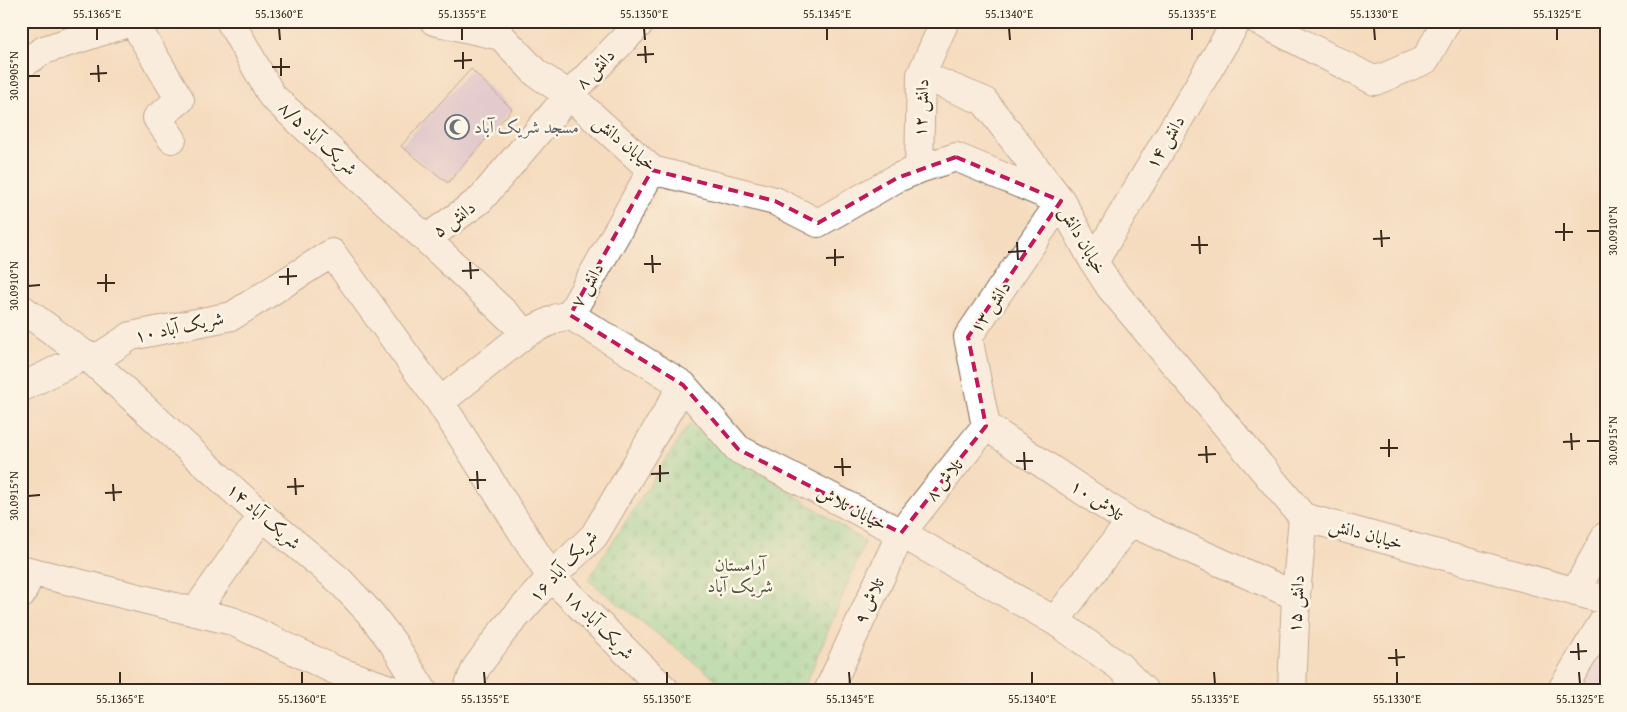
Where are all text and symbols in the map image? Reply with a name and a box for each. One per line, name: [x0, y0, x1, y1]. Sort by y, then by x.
text: 55.1365°E: [73, 5, 121, 22]
text: 55.1360°E: [255, 5, 303, 22]
text: 55.1355°E: [438, 5, 486, 22]
text: 55.1350°E: [620, 5, 668, 22]
text: 55.1345°E: [803, 5, 851, 22]
text: 55.1340°E: [985, 5, 1033, 22]
text: 55.1335°E: [1168, 5, 1216, 22]
text: 55.1330°E: [1350, 5, 1398, 22]
text: 55.1325°E: [1533, 5, 1581, 22]
street label: دانش ۸: [568, 42, 621, 95]
text: 30.0905°N: [5, 51, 22, 101]
street label: دانش ۱۲: [905, 78, 936, 138]
street label: شریک آباد ۸/۵: [273, 94, 364, 181]
street label: خیابان دانش: [588, 108, 663, 177]
street label: دانش ۱۴: [1138, 110, 1191, 174]
place label: مسجد شریک آباد: [474, 113, 579, 140]
mosque icon: مسجد شریک آباد: [444, 114, 470, 140]
street label: دانش ۵: [426, 194, 481, 244]
street label: خیابان دانش: [1053, 200, 1114, 279]
text: 30.0910°N: [1604, 206, 1621, 256]
street label: دانش ۷: [563, 257, 610, 312]
text: 30.0910°N: [5, 261, 22, 311]
street label: دانش ۱۳: [962, 275, 1017, 338]
street label: شریک آباد ۱۰: [132, 304, 226, 349]
text: 30.0915°N: [1604, 416, 1621, 466]
street label: تلاش ۸: [918, 452, 970, 507]
text: 30.0915°N: [5, 471, 22, 521]
street label: تلاش ۱۰: [1065, 472, 1130, 528]
street label: شریک آباد ۱۴: [221, 476, 307, 556]
street label: خیابان تلاش: [812, 478, 892, 537]
street label: خیابان دانش: [1326, 511, 1406, 556]
street label: شریک آباد ۱۶: [522, 523, 603, 608]
park label: آرامستان شریک آباد: [707, 551, 773, 599]
street label: تلاش ۹: [846, 573, 891, 628]
street label: دانش ۱۵: [1280, 574, 1311, 634]
street label: شریک آباد ۱۸: [558, 582, 641, 665]
text: 55.1365°E: [96, 690, 144, 707]
text: 55.1360°E: [278, 690, 326, 707]
text: 55.1355°E: [461, 690, 509, 707]
text: 55.1350°E: [643, 690, 691, 707]
text: 55.1345°E: [826, 690, 874, 707]
text: 55.1340°E: [1008, 690, 1056, 707]
text: 55.1335°E: [1191, 690, 1239, 707]
text: 55.1330°E: [1373, 690, 1421, 707]
text: 55.1325°E: [1556, 690, 1604, 707]

